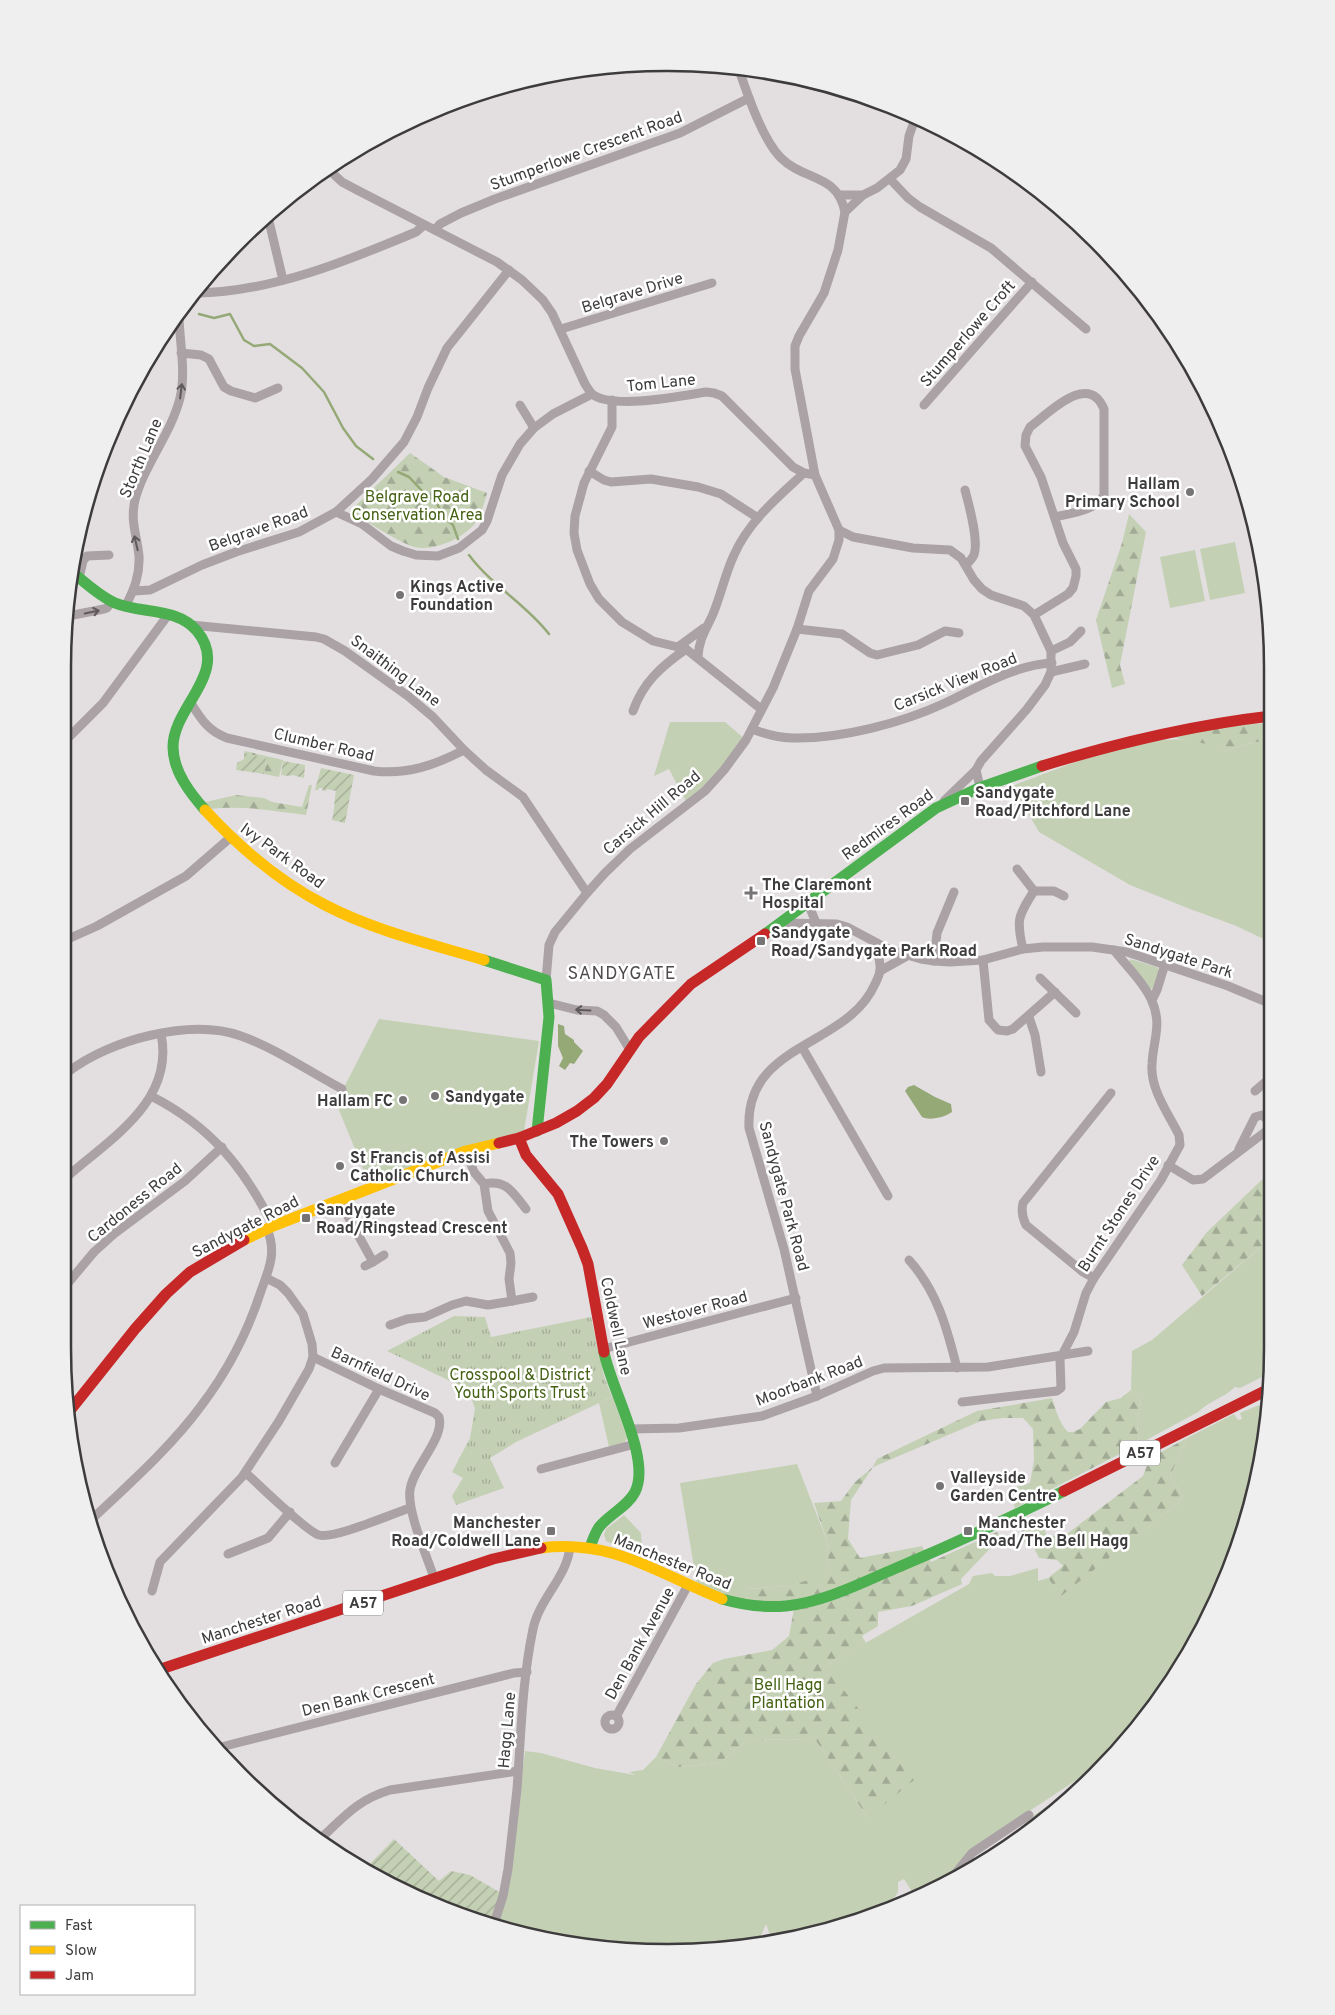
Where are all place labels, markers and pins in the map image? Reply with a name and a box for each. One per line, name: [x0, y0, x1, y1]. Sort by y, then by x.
place label: Hallam Primary School: [1065, 475, 1180, 513]
marker: Hallam Primary School: [1184, 486, 1196, 498]
place label: Kings Active Foundation: [410, 578, 504, 616]
marker: Kings Active Foundation: [394, 589, 406, 601]
place label: Sandygate Road/Pitchford Lane: [975, 784, 1131, 822]
marker: Sandygate Road/Pitchford Lane: [959, 795, 971, 807]
place label: The Claremont Hospital: [762, 876, 872, 914]
marker: The Claremont Hospital: [744, 886, 758, 900]
place label: Sandygate Road/Sandygate Park Road: [771, 924, 977, 962]
marker: Sandygate Road/Sandygate Park Road: [755, 935, 767, 947]
place label: Sandygate: [445, 1088, 525, 1108]
marker: Sandygate: [429, 1090, 441, 1102]
place label: Hallam FC: [317, 1092, 393, 1112]
marker: Hallam FC: [397, 1094, 409, 1106]
place label: The Towers: [569, 1133, 654, 1153]
marker: The Towers: [658, 1135, 670, 1147]
place label: St Francis of Assisi Catholic Church: [350, 1149, 490, 1187]
marker: St Francis of Assisi Catholic Church: [334, 1160, 346, 1172]
place label: Sandygate Road/Ringstead Crescent: [316, 1201, 507, 1239]
marker: Sandygate Road/Ringstead Crescent: [300, 1212, 312, 1224]
place label: Valleyside Garden Centre: [950, 1469, 1057, 1507]
marker: Valleyside Garden Centre: [934, 1480, 946, 1492]
place label: Manchester Road/Coldwell Lane: [391, 1514, 541, 1552]
place label: Manchester Road/The Bell Hagg: [978, 1514, 1129, 1552]
marker: Manchester Road/Coldwell Lane: [545, 1525, 557, 1537]
marker: Manchester Road/The Bell Hagg: [962, 1525, 974, 1537]

